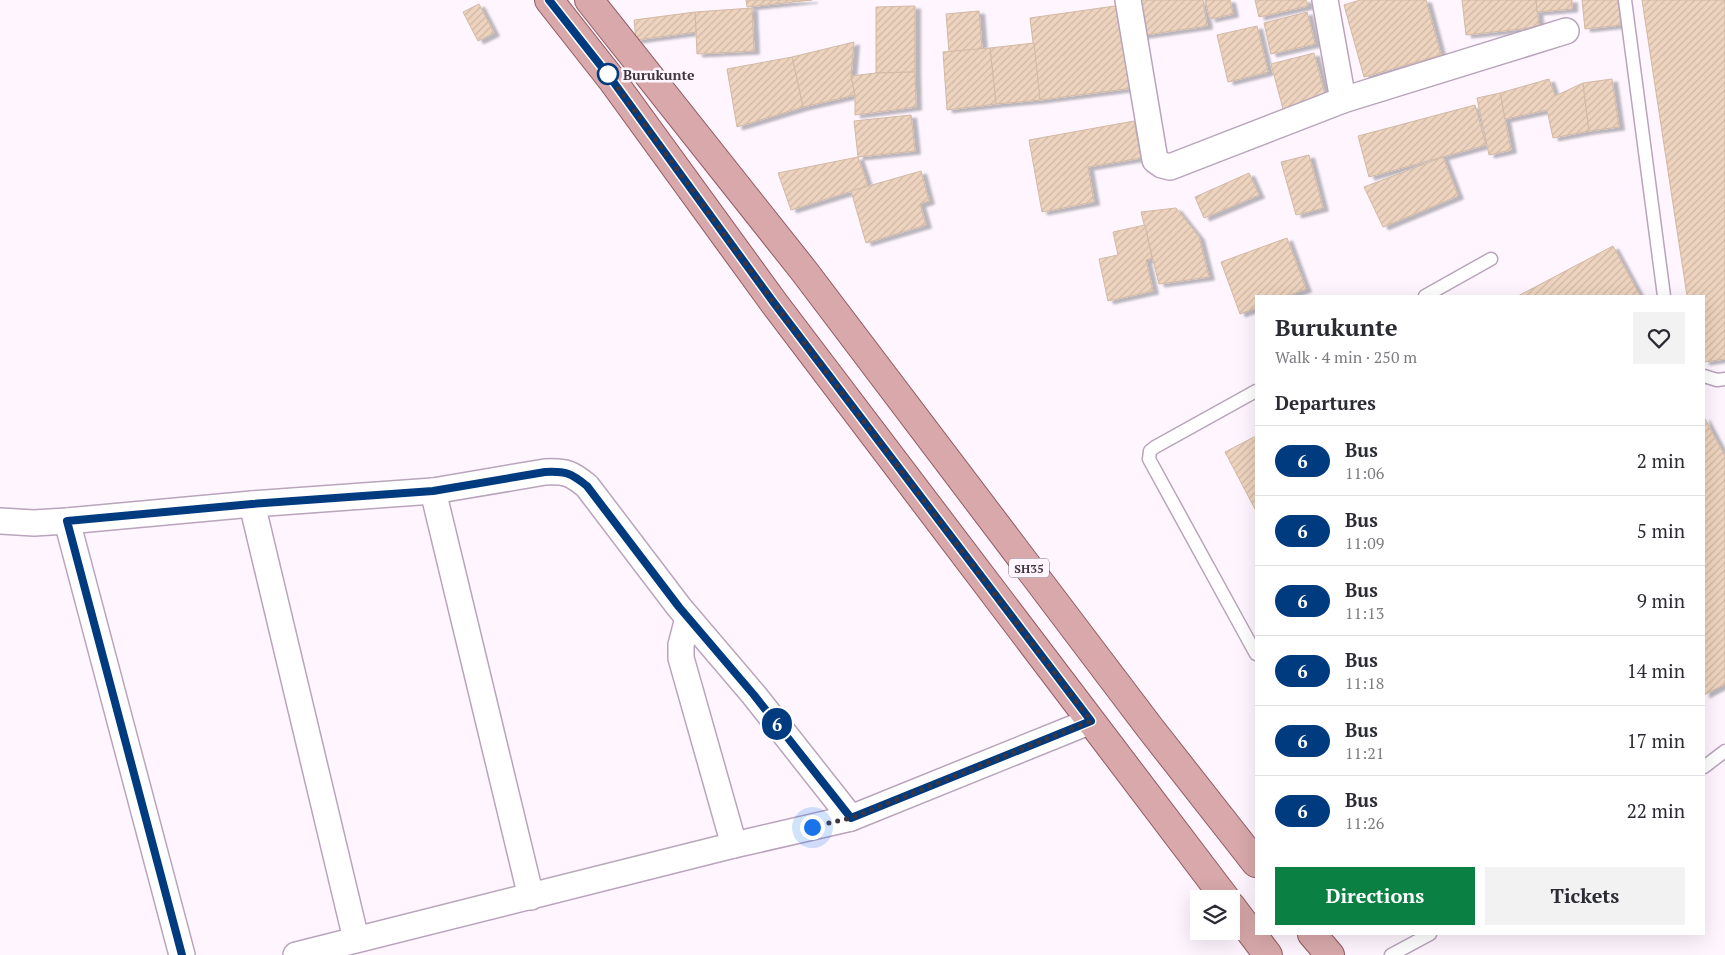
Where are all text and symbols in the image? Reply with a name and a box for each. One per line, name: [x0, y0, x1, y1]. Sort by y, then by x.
marker: Burukunte: [597, 63, 619, 85]
place label: Burukunte: [623, 65, 695, 84]
text: Burukunte: [1275, 311, 1398, 343]
button: heart: [1633, 312, 1685, 364]
text: Walk · 4 min · 250 m: [1275, 346, 1417, 368]
text: Departures: [1275, 390, 1376, 415]
text: Bus: [1345, 437, 1378, 462]
text: 2 min: [1637, 448, 1685, 473]
text: 6: [1297, 449, 1308, 473]
text: 11:06: [1345, 462, 1384, 484]
text: Bus: [1345, 507, 1378, 532]
text: 5 min: [1637, 518, 1685, 543]
text: 6: [1297, 519, 1308, 543]
text: 11:09: [1345, 532, 1384, 554]
road number: SH35: [1009, 558, 1049, 578]
text: Bus: [1345, 577, 1378, 602]
text: 9 min: [1637, 588, 1685, 613]
text: 6: [1297, 589, 1308, 613]
text: 11:13: [1345, 602, 1384, 624]
text: Bus: [1345, 647, 1378, 672]
text: 14 min: [1627, 658, 1685, 683]
text: 6: [1297, 659, 1308, 683]
text: 11:18: [1345, 672, 1384, 694]
line badge: 6: [761, 708, 793, 740]
text: 6: [772, 712, 782, 736]
text: Bus: [1345, 717, 1378, 742]
text: 17 min: [1627, 728, 1685, 753]
text: 6: [1297, 729, 1308, 753]
text: 11:21: [1345, 742, 1384, 764]
text: Bus: [1345, 787, 1378, 812]
text: 22 min: [1627, 798, 1685, 823]
text: 6: [1297, 799, 1308, 823]
text: 11:26: [1345, 812, 1384, 834]
your location: [800, 815, 825, 840]
button: Directions: [1275, 867, 1475, 925]
button: Tickets: [1485, 867, 1685, 925]
map controls: [1190, 890, 1240, 940]
button: layers: [1190, 890, 1240, 940]

